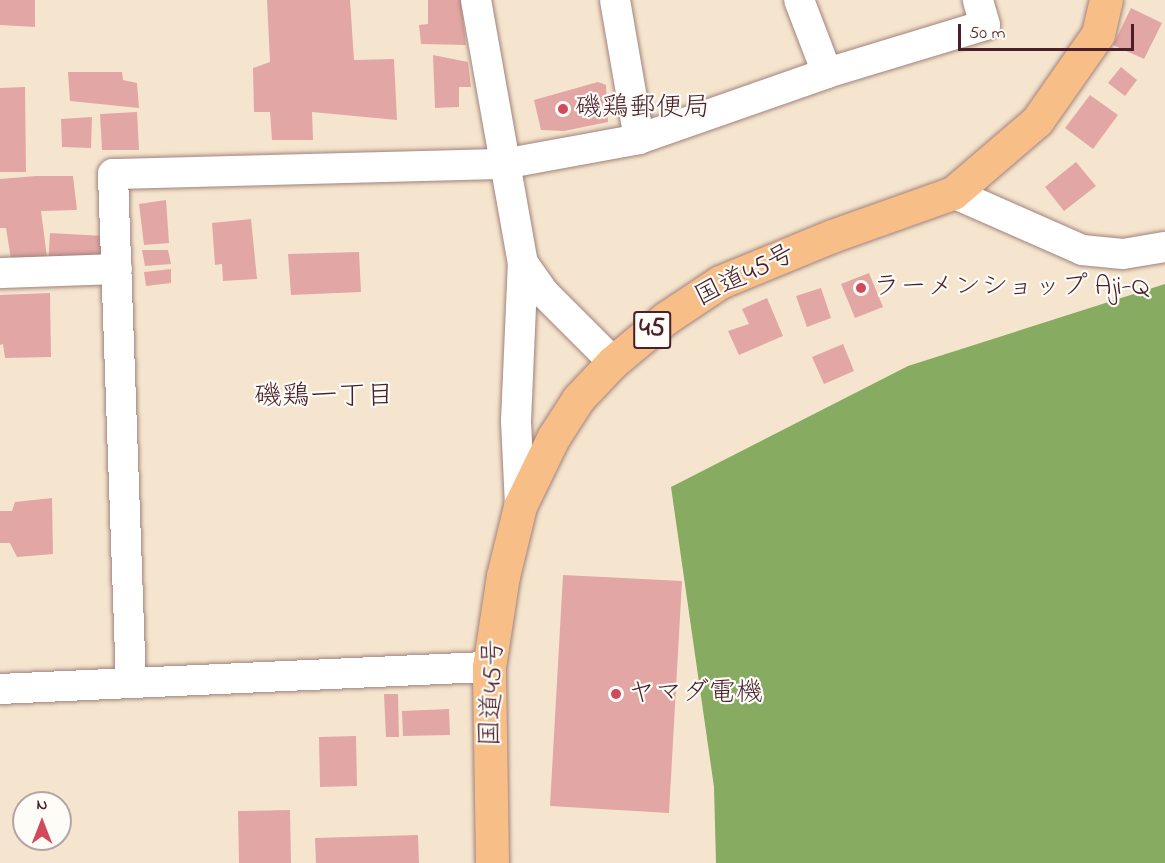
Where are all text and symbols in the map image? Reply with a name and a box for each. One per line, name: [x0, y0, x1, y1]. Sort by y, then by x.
scale bar: [961, 12, 1136, 50]
text: 50 m: [969, 21, 1006, 47]
place label: 磯鶏郵便局: [575, 93, 710, 125]
marker: 磯鶏郵便局: [556, 102, 570, 116]
street label: 国道45号: [690, 238, 800, 314]
place label: ラーメンショップ Aji-Q: [873, 272, 1150, 304]
marker: ラーメンショップ Aji-Q: [854, 281, 868, 295]
road number: 45: [632, 307, 672, 353]
district label: 磯鶏一丁目: [254, 381, 394, 415]
street label: 国道45号: [475, 639, 511, 747]
place label: ヤマダ電機: [628, 678, 763, 710]
marker: ヤマダ電機: [609, 687, 623, 701]
north arrow: [12, 791, 72, 851]
text: N: [37, 793, 47, 817]

